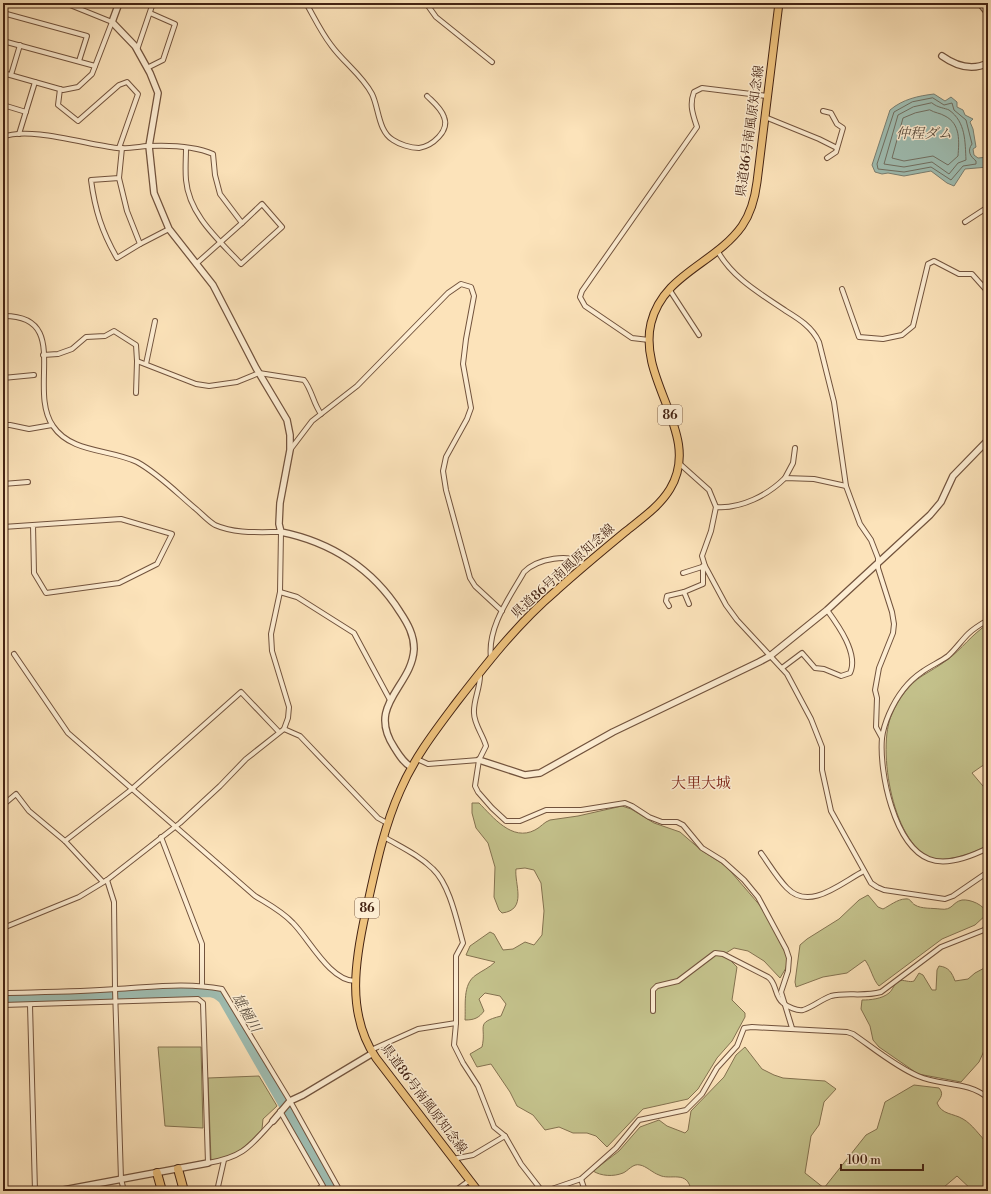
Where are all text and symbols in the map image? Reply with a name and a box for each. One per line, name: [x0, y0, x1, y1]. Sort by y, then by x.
street label: 県道86号南風原知念線: [733, 64, 767, 198]
water label: 仲程ダム: [896, 125, 952, 143]
road number: 86: [658, 405, 682, 425]
street label: 県道86号南風原知念線: [508, 521, 618, 621]
district label: 大里大城: [671, 774, 731, 793]
road number: 86: [355, 898, 379, 918]
water label: 雄樋川: [228, 990, 265, 1037]
street label: 県道86号南風原知念線: [378, 1041, 470, 1157]
scale bar: [841, 1146, 923, 1172]
text: 100 m: [847, 1153, 881, 1168]

